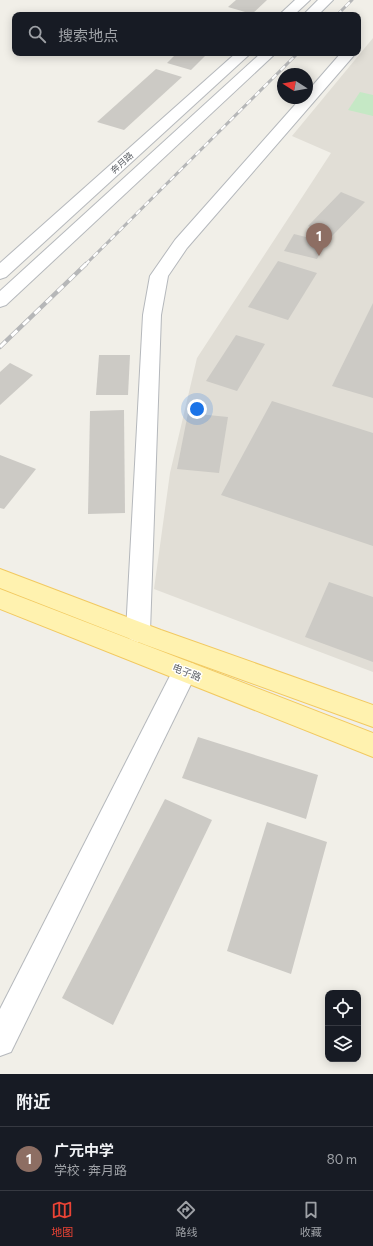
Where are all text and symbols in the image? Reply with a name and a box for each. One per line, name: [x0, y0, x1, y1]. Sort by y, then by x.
search box: [12, 12, 361, 56]
icon: search: [26, 23, 48, 45]
text: 搜索地点: [58, 26, 118, 44]
north arrow: [277, 68, 313, 104]
street label: 奔月路: [108, 150, 135, 176]
pin: 1: [306, 223, 332, 256]
your location: [187, 399, 207, 419]
street label: 电子路: [171, 661, 203, 683]
map controls: [325, 990, 361, 1062]
button: locate: [325, 990, 361, 1026]
button: layers: [325, 1026, 361, 1062]
text: 附近: [16, 1091, 50, 1112]
text: 广元中学: [54, 1141, 114, 1159]
text: 1: [26, 1151, 32, 1167]
text: 80 m: [327, 1151, 357, 1167]
text: 学校 · 奔月路: [54, 1162, 127, 1178]
tab: 地图: [51, 1199, 73, 1239]
tab: 路线: [175, 1199, 197, 1239]
tab: 收藏: [300, 1199, 322, 1239]

